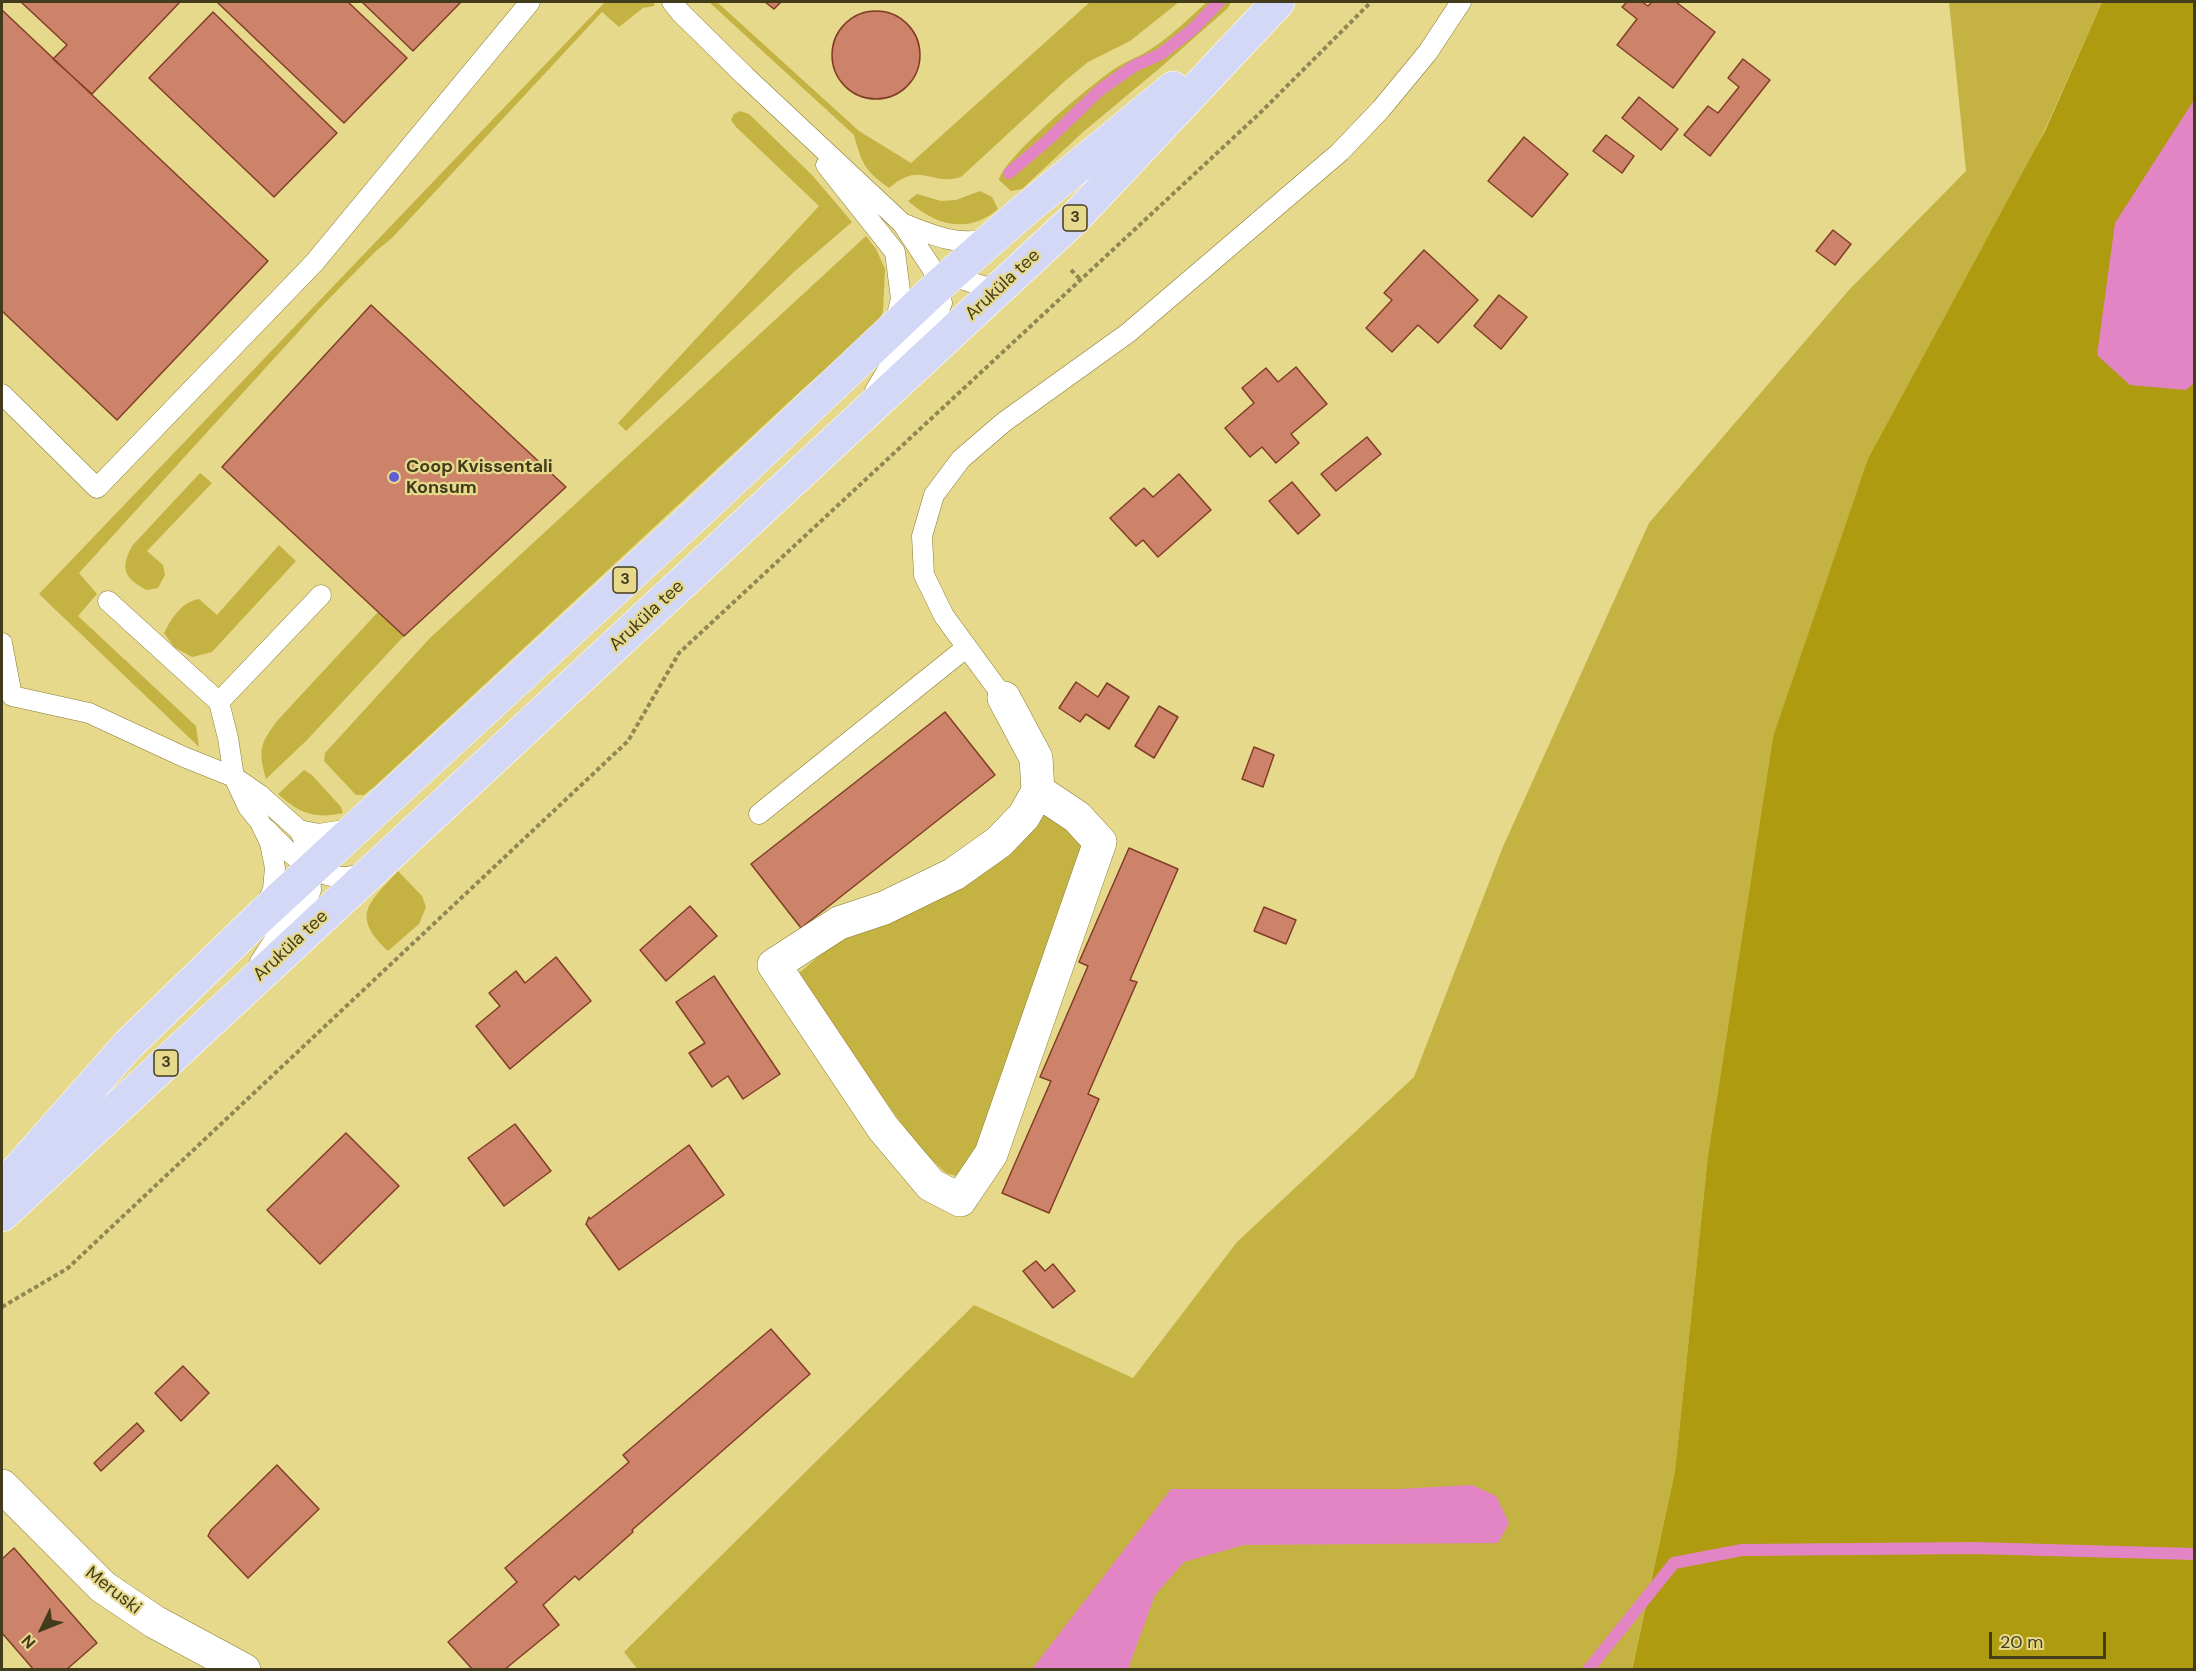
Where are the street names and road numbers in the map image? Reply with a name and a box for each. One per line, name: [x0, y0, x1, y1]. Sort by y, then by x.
road number: 3: [1063, 205, 1087, 231]
street label: Aruküla tee: [961, 245, 1045, 325]
road number: 3: [613, 567, 637, 593]
street label: Aruküla tee: [605, 576, 689, 656]
street label: Aruküla tee: [249, 906, 333, 986]
road number: 3: [154, 1050, 178, 1076]
street label: Meruski: [81, 1563, 145, 1619]

